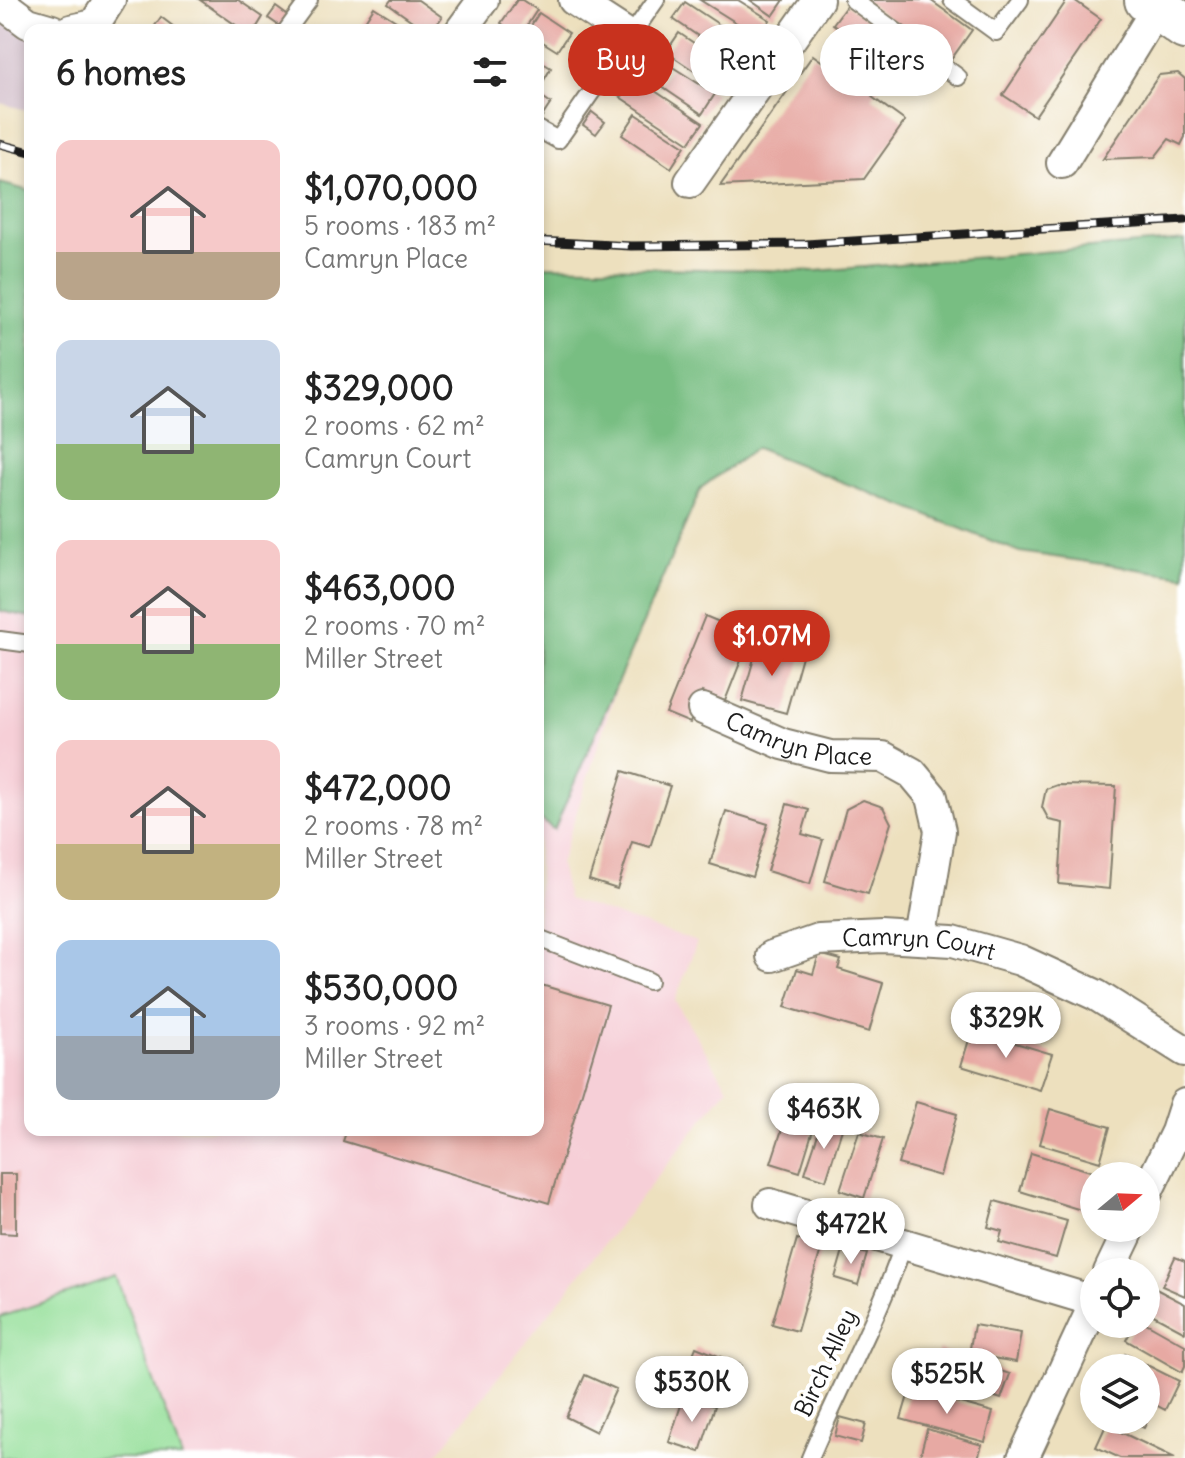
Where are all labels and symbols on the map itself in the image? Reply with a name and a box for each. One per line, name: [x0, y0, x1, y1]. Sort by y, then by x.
pin: $1.07M: [707, 610, 837, 678]
street label: Camryn Place: [721, 705, 872, 771]
street label: Camryn Court: [841, 921, 999, 966]
pin: $329K: [950, 992, 1062, 1060]
pin: $463K: [768, 1083, 880, 1151]
north arrow: [1080, 1162, 1160, 1242]
pin: $472K: [795, 1198, 907, 1266]
street label: Birch Alley: [787, 1304, 863, 1421]
pin: $525K: [891, 1348, 1003, 1416]
pin: $530K: [636, 1356, 748, 1424]

